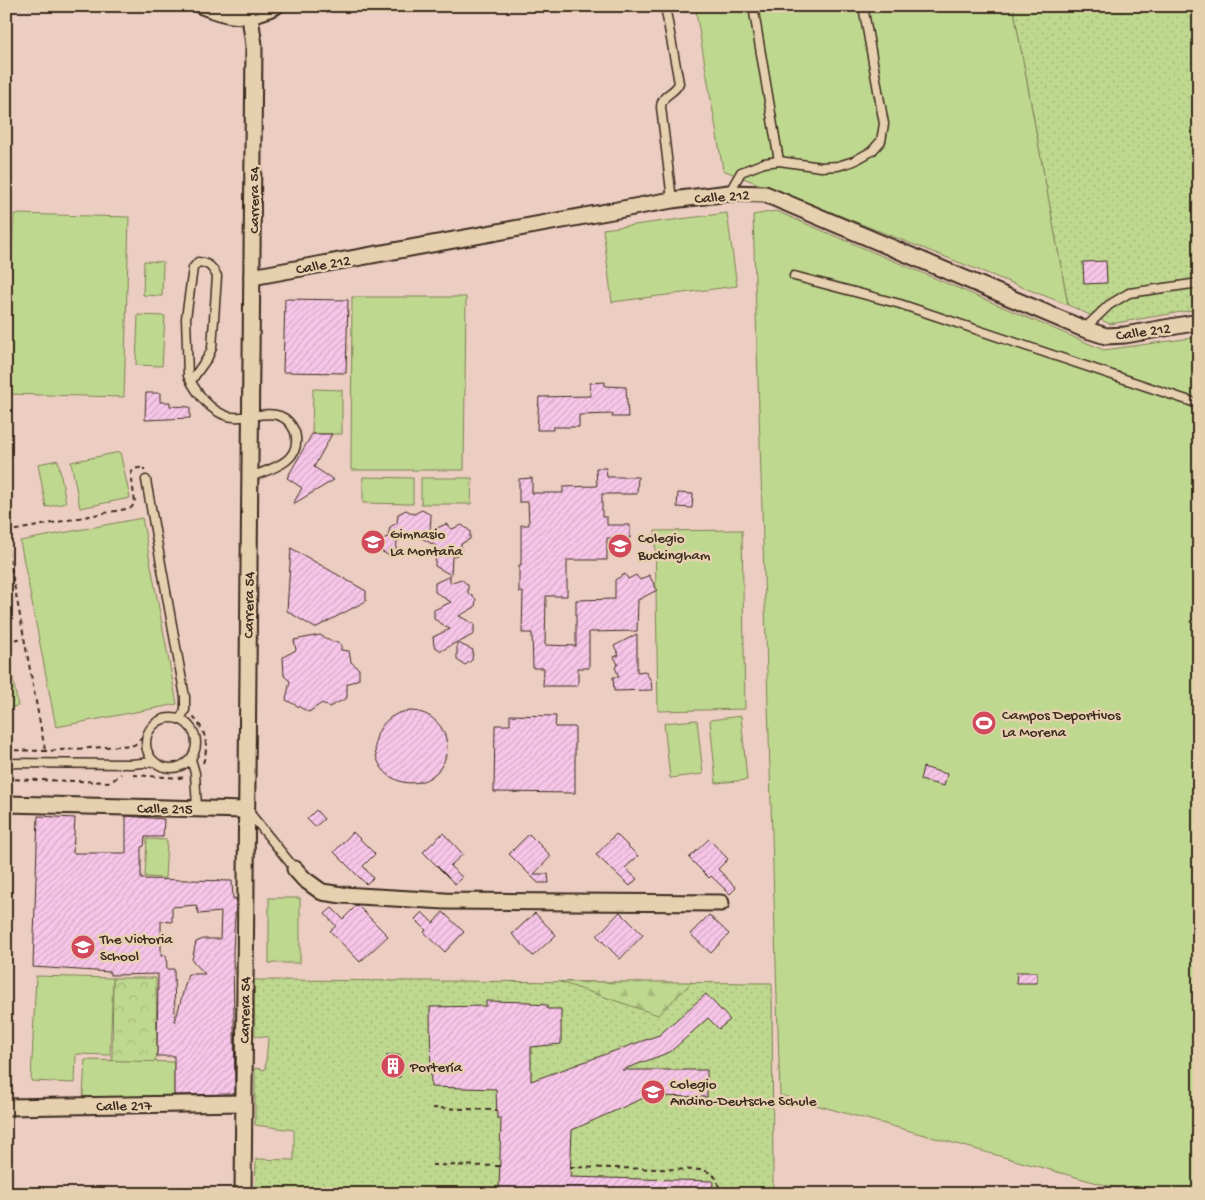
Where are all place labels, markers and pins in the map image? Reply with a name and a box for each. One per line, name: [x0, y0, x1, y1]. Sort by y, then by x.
place label: Gimnasio La Montaña: [390, 526, 463, 561]
school or university icon: Gimnasio La Montaña: [360, 529, 386, 555]
place label: Colegio Buckingham: [637, 530, 711, 565]
school or university icon: Colegio Buckingham: [607, 533, 633, 559]
place label: Campos Deportivos La Morena: [1002, 707, 1121, 742]
sports icon: Campos Deportivos La Morena: [971, 710, 997, 736]
place label: The Victoria School: [99, 931, 173, 966]
school or university icon: The Victoria School: [70, 934, 96, 960]
building icon: Portería: [380, 1053, 406, 1079]
place label: Portería: [409, 1059, 463, 1077]
place label: Colegio Andino-Deutsche Schule: [670, 1076, 817, 1111]
school or university icon: Colegio Andino-Deutsche Schule: [640, 1079, 666, 1105]

